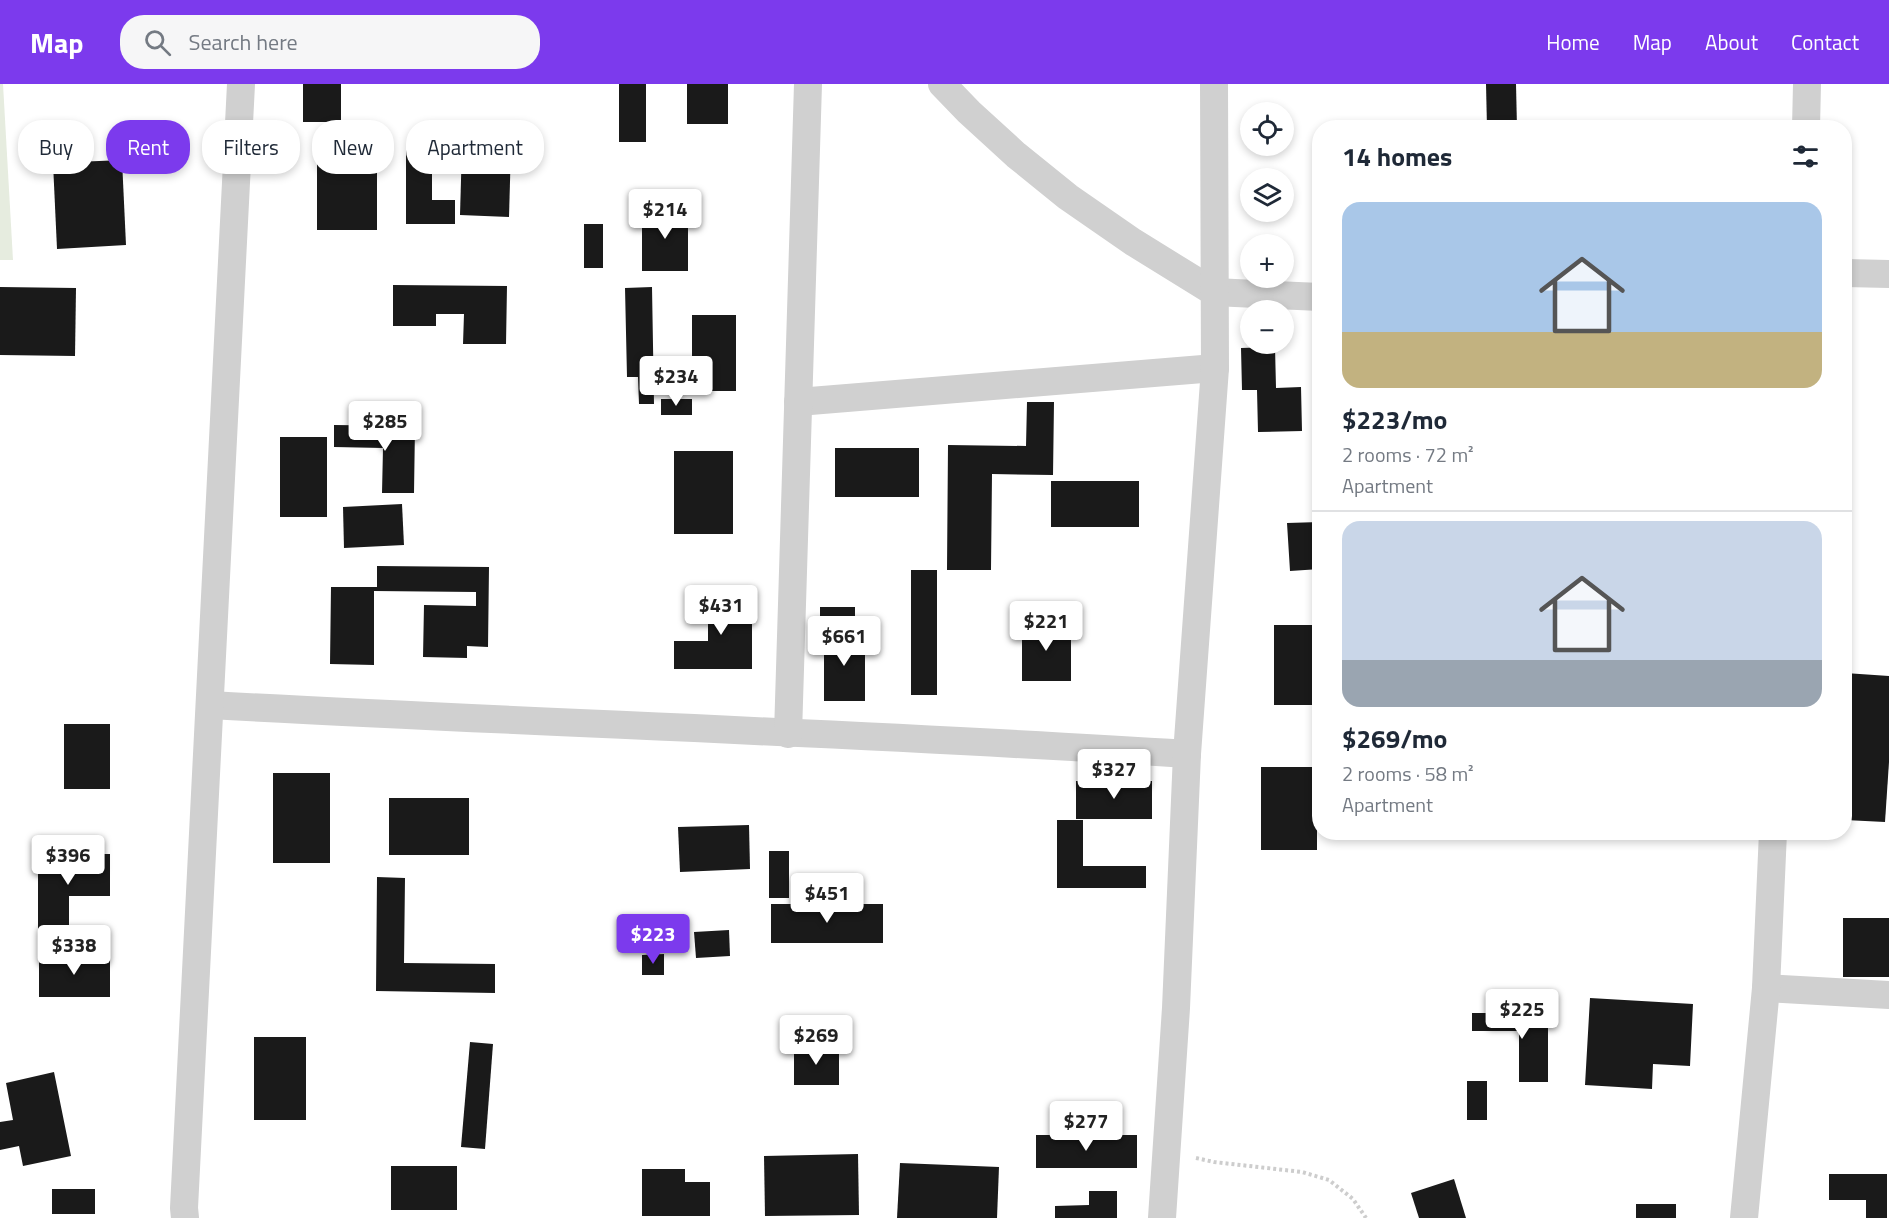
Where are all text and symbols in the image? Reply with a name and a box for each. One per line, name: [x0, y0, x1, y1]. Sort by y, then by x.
search box: [120, 15, 540, 69]
text: Map: [30, 21, 84, 64]
text: Search here: [189, 25, 298, 59]
icon: search: [141, 26, 174, 59]
text: Home: [1546, 26, 1600, 58]
text: Map: [1633, 26, 1672, 58]
text: About: [1705, 26, 1758, 58]
text: Contact: [1791, 26, 1859, 58]
map controls: [1240, 102, 1294, 354]
button: locate: [1240, 102, 1294, 156]
chip: Buy: [18, 120, 94, 174]
chip: Rent: [106, 120, 190, 174]
chip: Filters: [202, 120, 300, 174]
chip: New: [312, 120, 394, 174]
chip: Apartment: [406, 120, 544, 174]
text: 14 homes: [1342, 137, 1452, 176]
icon: filters: [1789, 140, 1822, 173]
button: layers: [1240, 168, 1294, 222]
pin: $214: [629, 189, 701, 240]
text: $214: [643, 193, 687, 224]
button: +: [1240, 234, 1294, 288]
icon: home: [1528, 241, 1636, 349]
button: −: [1240, 300, 1294, 354]
pin: $234: [640, 356, 712, 407]
text: $234: [654, 360, 698, 391]
text: $223/mo: [1342, 400, 1447, 439]
pin: $285: [349, 401, 421, 452]
text: $285: [363, 405, 407, 436]
text: 2 rooms · 72 m²: [1342, 439, 1474, 470]
text: Apartment: [1342, 470, 1433, 501]
icon: home: [1528, 560, 1636, 668]
pin: $431: [685, 585, 757, 636]
text: $431: [699, 589, 743, 620]
pin: $221: [1010, 601, 1082, 652]
text: $221: [1024, 605, 1068, 636]
pin: $661: [808, 616, 880, 667]
text: $661: [822, 620, 866, 651]
text: $269/mo: [1342, 719, 1447, 758]
pin: $327: [1078, 749, 1150, 800]
text: $327: [1092, 753, 1136, 784]
text: 2 rooms · 58 m²: [1342, 758, 1474, 789]
text: Apartment: [1342, 789, 1433, 820]
pin: $396: [32, 835, 104, 886]
text: $396: [46, 839, 90, 870]
pin: $451: [791, 873, 863, 924]
text: $451: [805, 877, 849, 908]
pin: $223: [617, 914, 689, 965]
text: $223: [631, 918, 675, 949]
pin: $338: [38, 925, 110, 976]
text: $338: [52, 929, 96, 960]
pin: $225: [1486, 989, 1558, 1040]
text: $225: [1500, 993, 1544, 1024]
pin: $269: [780, 1015, 852, 1066]
text: $269: [794, 1019, 838, 1050]
pin: $277: [1050, 1101, 1122, 1152]
text: $277: [1064, 1105, 1108, 1136]

